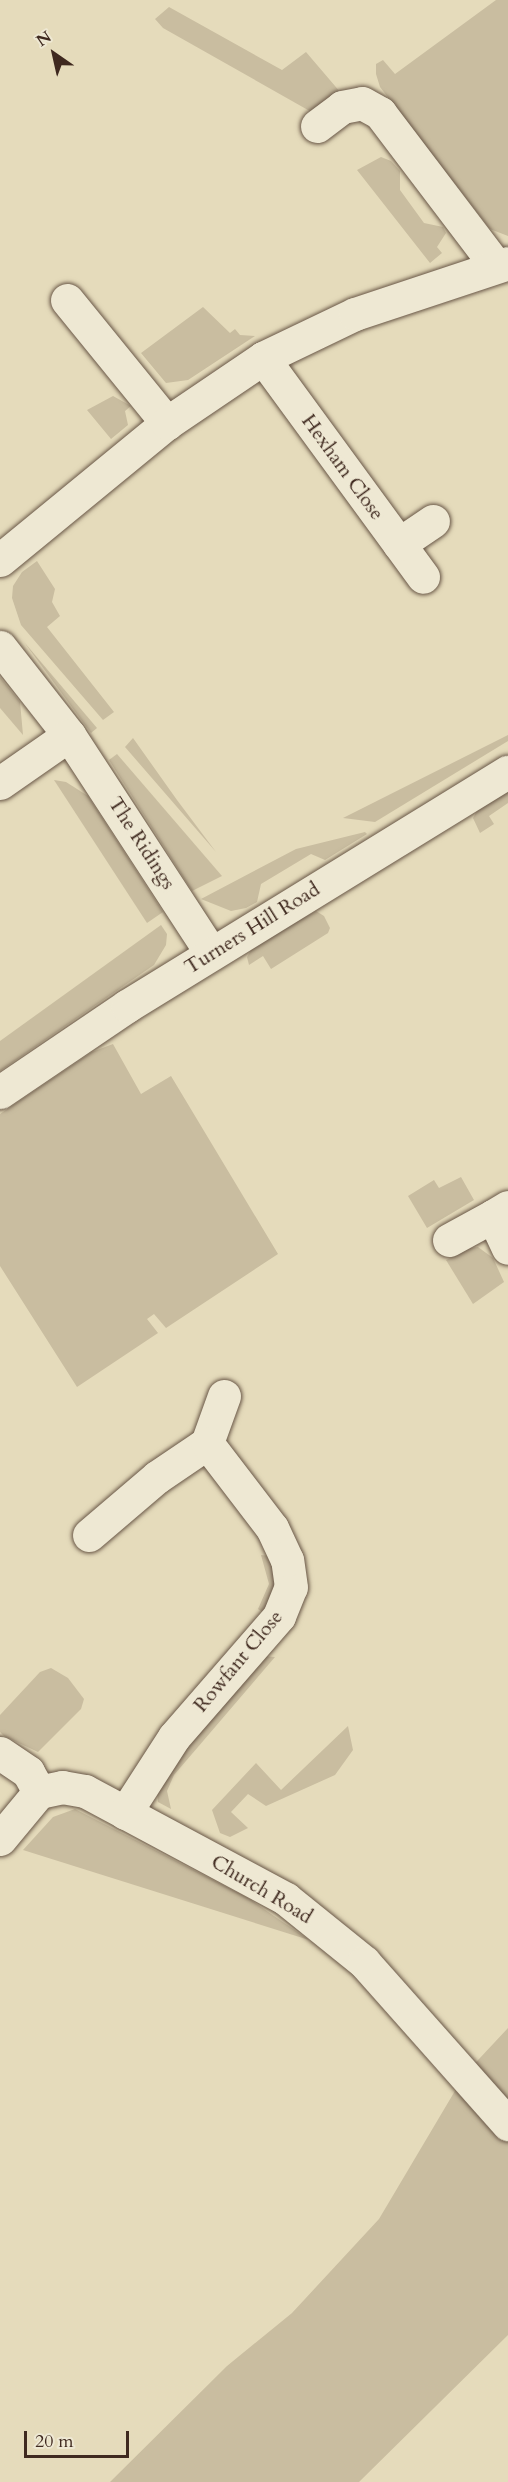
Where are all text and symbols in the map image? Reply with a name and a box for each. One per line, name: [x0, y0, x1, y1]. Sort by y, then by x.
north arrow: [24, 24, 84, 84]
text: N: [32, 26, 56, 52]
street label: Hexham Close: [297, 410, 389, 524]
street label: The Ridings: [103, 792, 181, 894]
street label: Turners Hill Road: [180, 877, 324, 979]
street label: Rowfant Close: [188, 1605, 288, 1717]
street label: Church Road: [207, 1849, 317, 1929]
scale bar: [27, 2419, 132, 2457]
text: 20 m: [35, 2429, 74, 2454]

